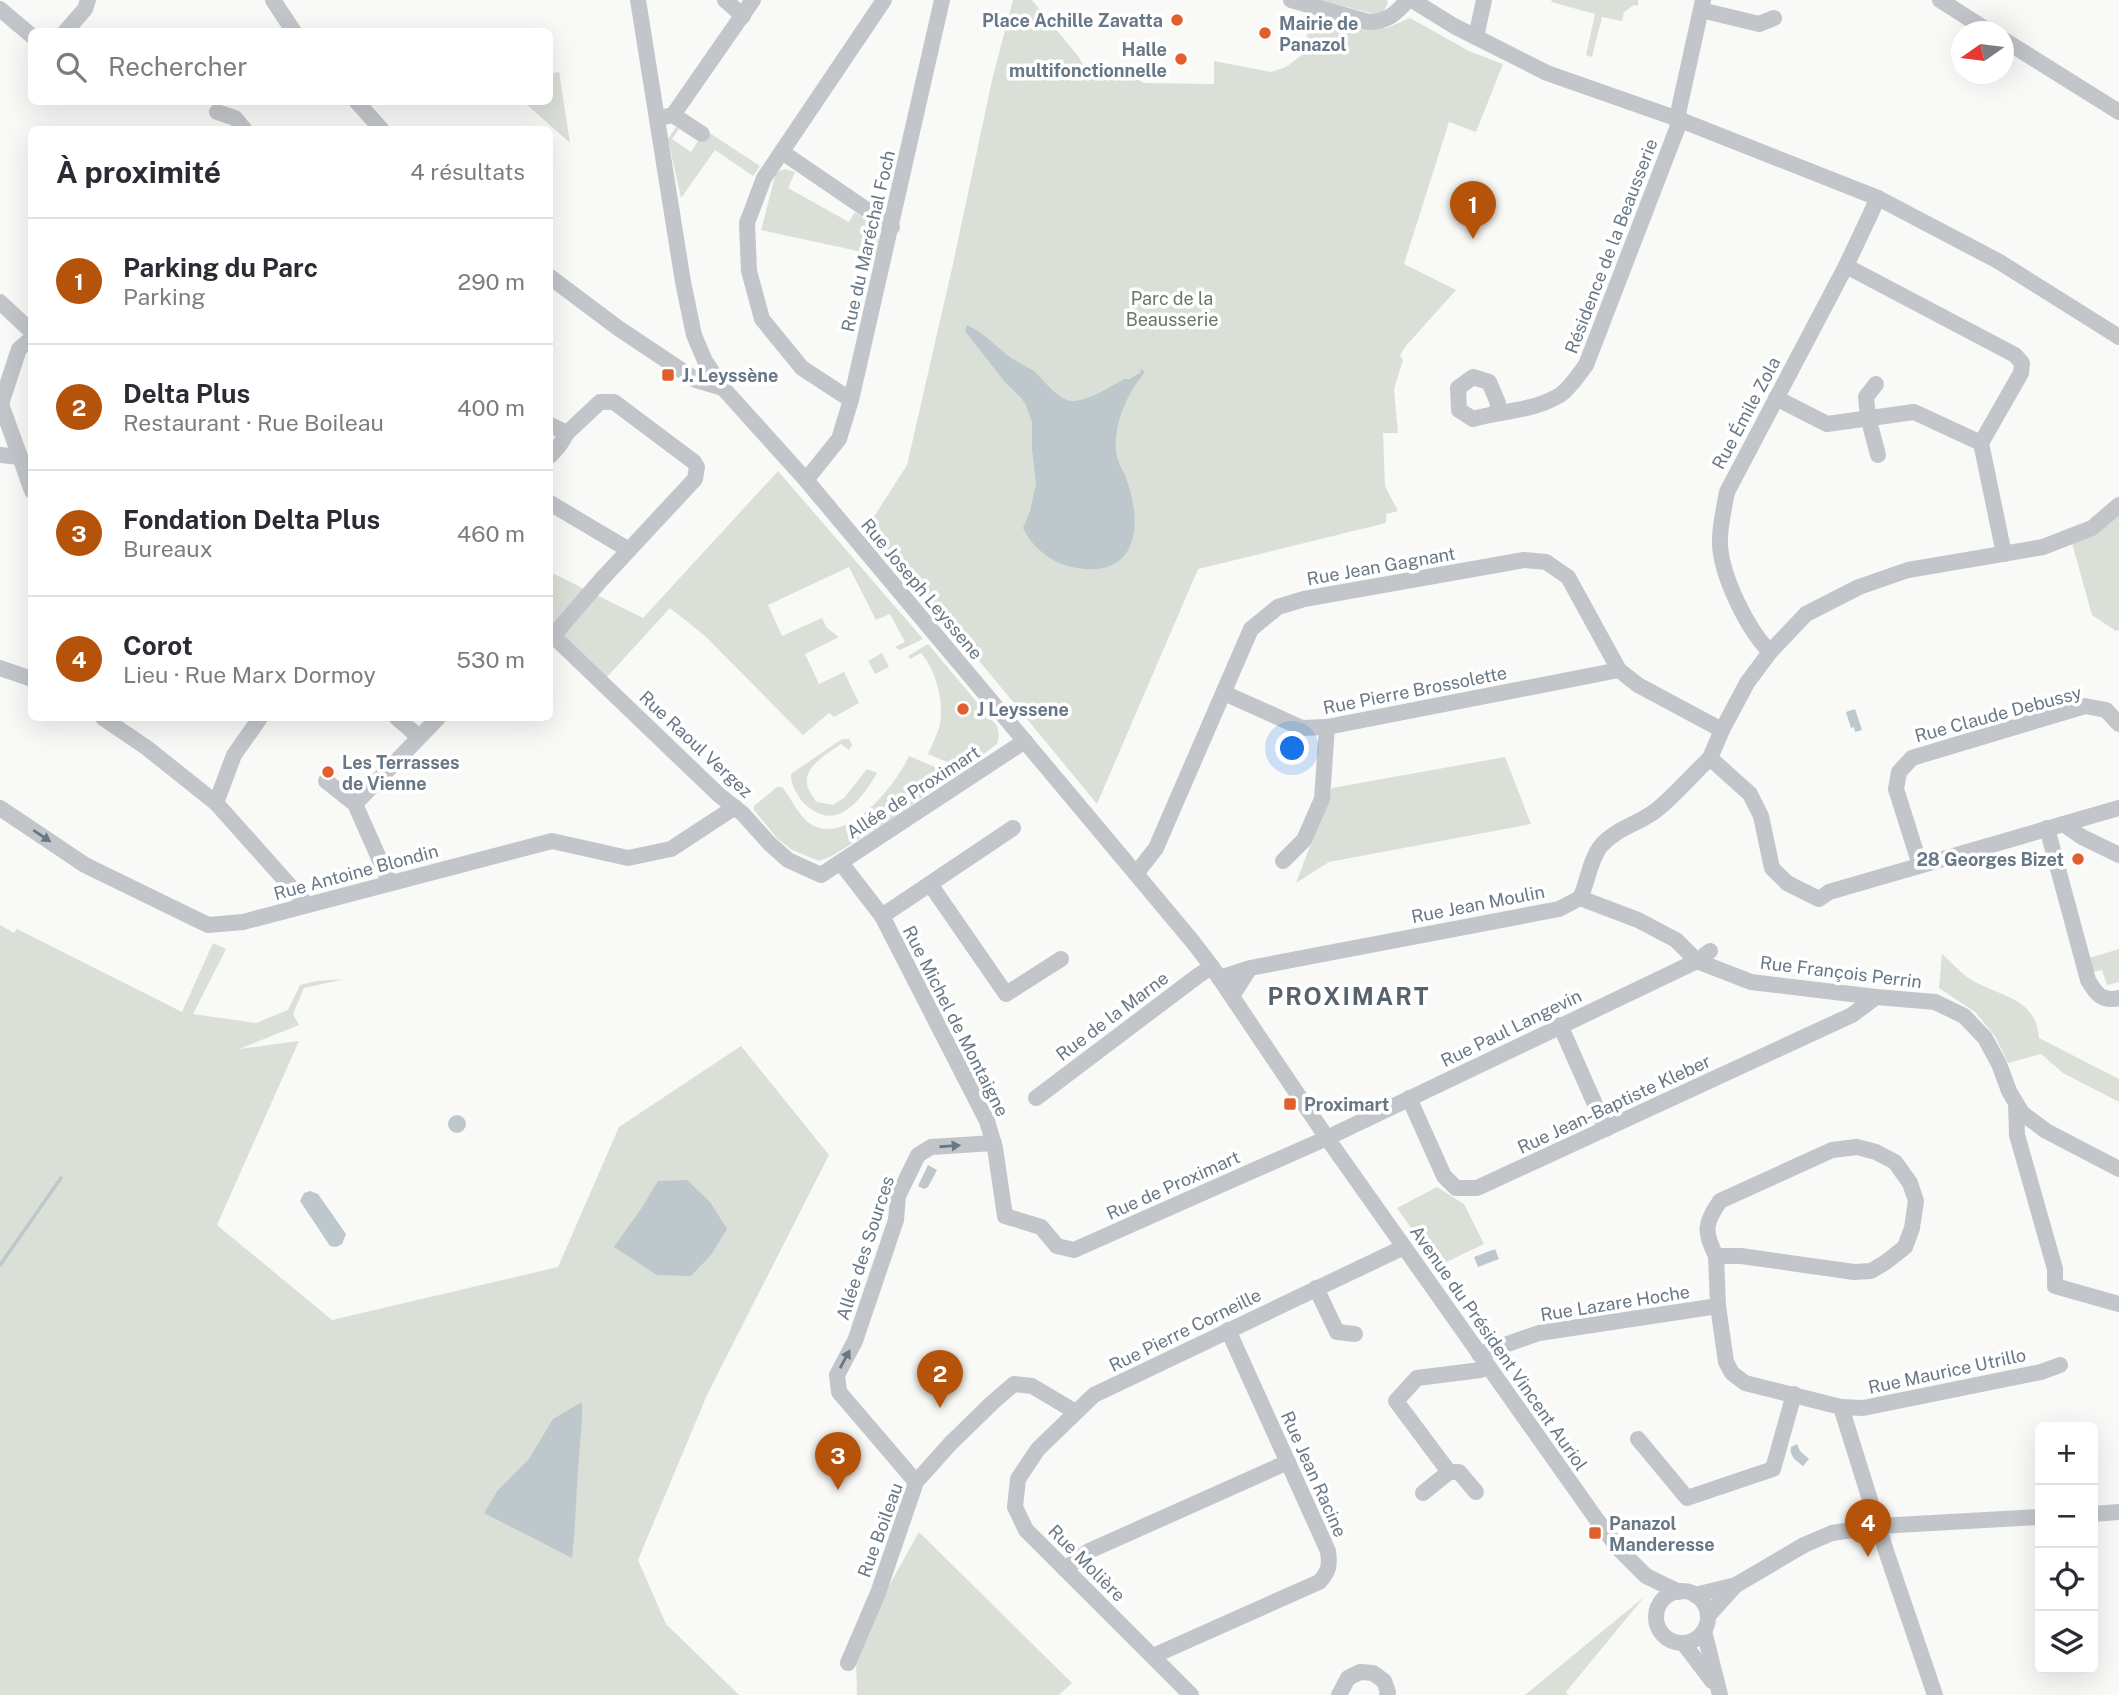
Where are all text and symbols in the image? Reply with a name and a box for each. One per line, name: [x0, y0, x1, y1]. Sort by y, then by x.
place label: Place Achille Zavatta: [982, 10, 1163, 31]
marker: Place Achille Zavatta: [1169, 12, 1185, 28]
place label: Mairie de Panazol: [1279, 13, 1358, 55]
north arrow: [1951, 21, 2014, 84]
marker: Mairie de Panazol: [1257, 25, 1273, 41]
search box: [28, 28, 553, 105]
place label: Halle multifonctionnelle: [1009, 39, 1167, 81]
icon: search: [52, 48, 90, 86]
text: Rechercher: [108, 51, 247, 82]
marker: Halle multifonctionnelle: [1173, 51, 1189, 67]
street label: Résidence de la Beausserie: [1560, 136, 1662, 356]
street label: Rue du Maréchal Foch: [837, 148, 899, 334]
text: À proximité: [56, 154, 221, 190]
text: 4 résultats: [410, 158, 525, 185]
pin: 1: [1450, 181, 1496, 239]
text: Parking du Parc: [123, 252, 318, 283]
text: 1: [74, 268, 84, 295]
text: 290 m: [458, 268, 525, 295]
text: Parking: [123, 283, 205, 310]
park label: Parc de la Beausserie: [1126, 288, 1218, 330]
street label: Rue Émile Zola: [1707, 353, 1784, 473]
place label: J. Leyssène: [682, 365, 778, 386]
marker: J. Leyssène: [660, 367, 676, 383]
text: Delta Plus: [123, 378, 250, 409]
text: 2: [72, 394, 86, 421]
text: 400 m: [457, 394, 525, 421]
text: Restaurant · Rue Boileau: [123, 409, 384, 436]
text: Fondation Delta Plus: [123, 504, 380, 535]
street label: Rue Joseph Leyssene: [857, 514, 987, 664]
text: 3: [71, 520, 87, 547]
text: 460 m: [457, 520, 525, 547]
text: Bureaux: [123, 535, 213, 562]
street label: Rue Jean Gagnant: [1305, 543, 1457, 589]
text: Corot: [123, 630, 193, 661]
text: 4: [71, 646, 87, 673]
text: 530 m: [456, 646, 525, 673]
text: Lieu · Rue Marx Dormoy: [123, 661, 376, 688]
street label: Rue Pierre Brossolette: [1321, 662, 1509, 718]
street label: Rue Claude Debussy: [1912, 682, 2084, 746]
street label: Rue Raoul Vergez: [635, 686, 757, 802]
place label: J Leyssene: [977, 699, 1069, 720]
marker: J Leyssene: [955, 701, 971, 717]
your location: [1275, 731, 1309, 765]
street label: Allée de Proximart: [843, 741, 983, 843]
place label: Les Terrasses de Vienne: [342, 752, 460, 794]
marker: Les Terrasses de Vienne: [320, 764, 336, 780]
one-way arrow: [33, 829, 51, 843]
street label: Rue Antoine Blondin: [271, 840, 441, 904]
place label: 28 Georges Bizet: [1916, 849, 2064, 870]
marker: 28 Georges Bizet: [2070, 851, 2086, 867]
street label: Rue Jean Moulin: [1409, 881, 1547, 927]
street label: Rue Michel de Montaigne: [899, 922, 1013, 1120]
street label: Rue François Perrin: [1759, 952, 1923, 992]
street label: Rue de la Marne: [1052, 967, 1172, 1065]
district label: PROXIMART: [1267, 982, 1431, 1010]
street label: Rue Paul Langevin: [1437, 985, 1585, 1071]
street label: Rue Jean-Baptiste Kleber: [1514, 1050, 1714, 1158]
place label: Proximart: [1304, 1094, 1389, 1115]
marker: Proximart: [1282, 1096, 1298, 1112]
one-way arrow: [939, 1140, 961, 1151]
street label: Rue de Proximart: [1103, 1146, 1243, 1224]
street label: Allée des Sources: [832, 1173, 898, 1323]
street label: Avenue du Président Vincent Auriol: [1406, 1222, 1592, 1474]
street label: Rue Lazare Hoche: [1539, 1281, 1691, 1325]
street label: Rue Pierre Corneille: [1106, 1284, 1264, 1376]
street label: Rue Maurice Utrillo: [1866, 1344, 2028, 1398]
one-way arrow: [839, 1349, 851, 1369]
pin: 2: [917, 1350, 963, 1408]
street label: Rue Jean Racine: [1277, 1408, 1351, 1540]
map controls: [2035, 1422, 2098, 1674]
button: +: [2035, 1422, 2098, 1485]
pin: 3: [815, 1432, 861, 1490]
street label: Rue Boileau: [853, 1480, 907, 1580]
button: −: [2035, 1485, 2098, 1548]
pin: 4: [1845, 1499, 1891, 1557]
place label: Panazol Manderesse: [1609, 1513, 1715, 1555]
street label: Rue Molière: [1044, 1520, 1130, 1606]
marker: Panazol Manderesse: [1587, 1525, 1603, 1541]
button: locate: [2035, 1548, 2098, 1611]
button: layers: [2035, 1611, 2098, 1674]

